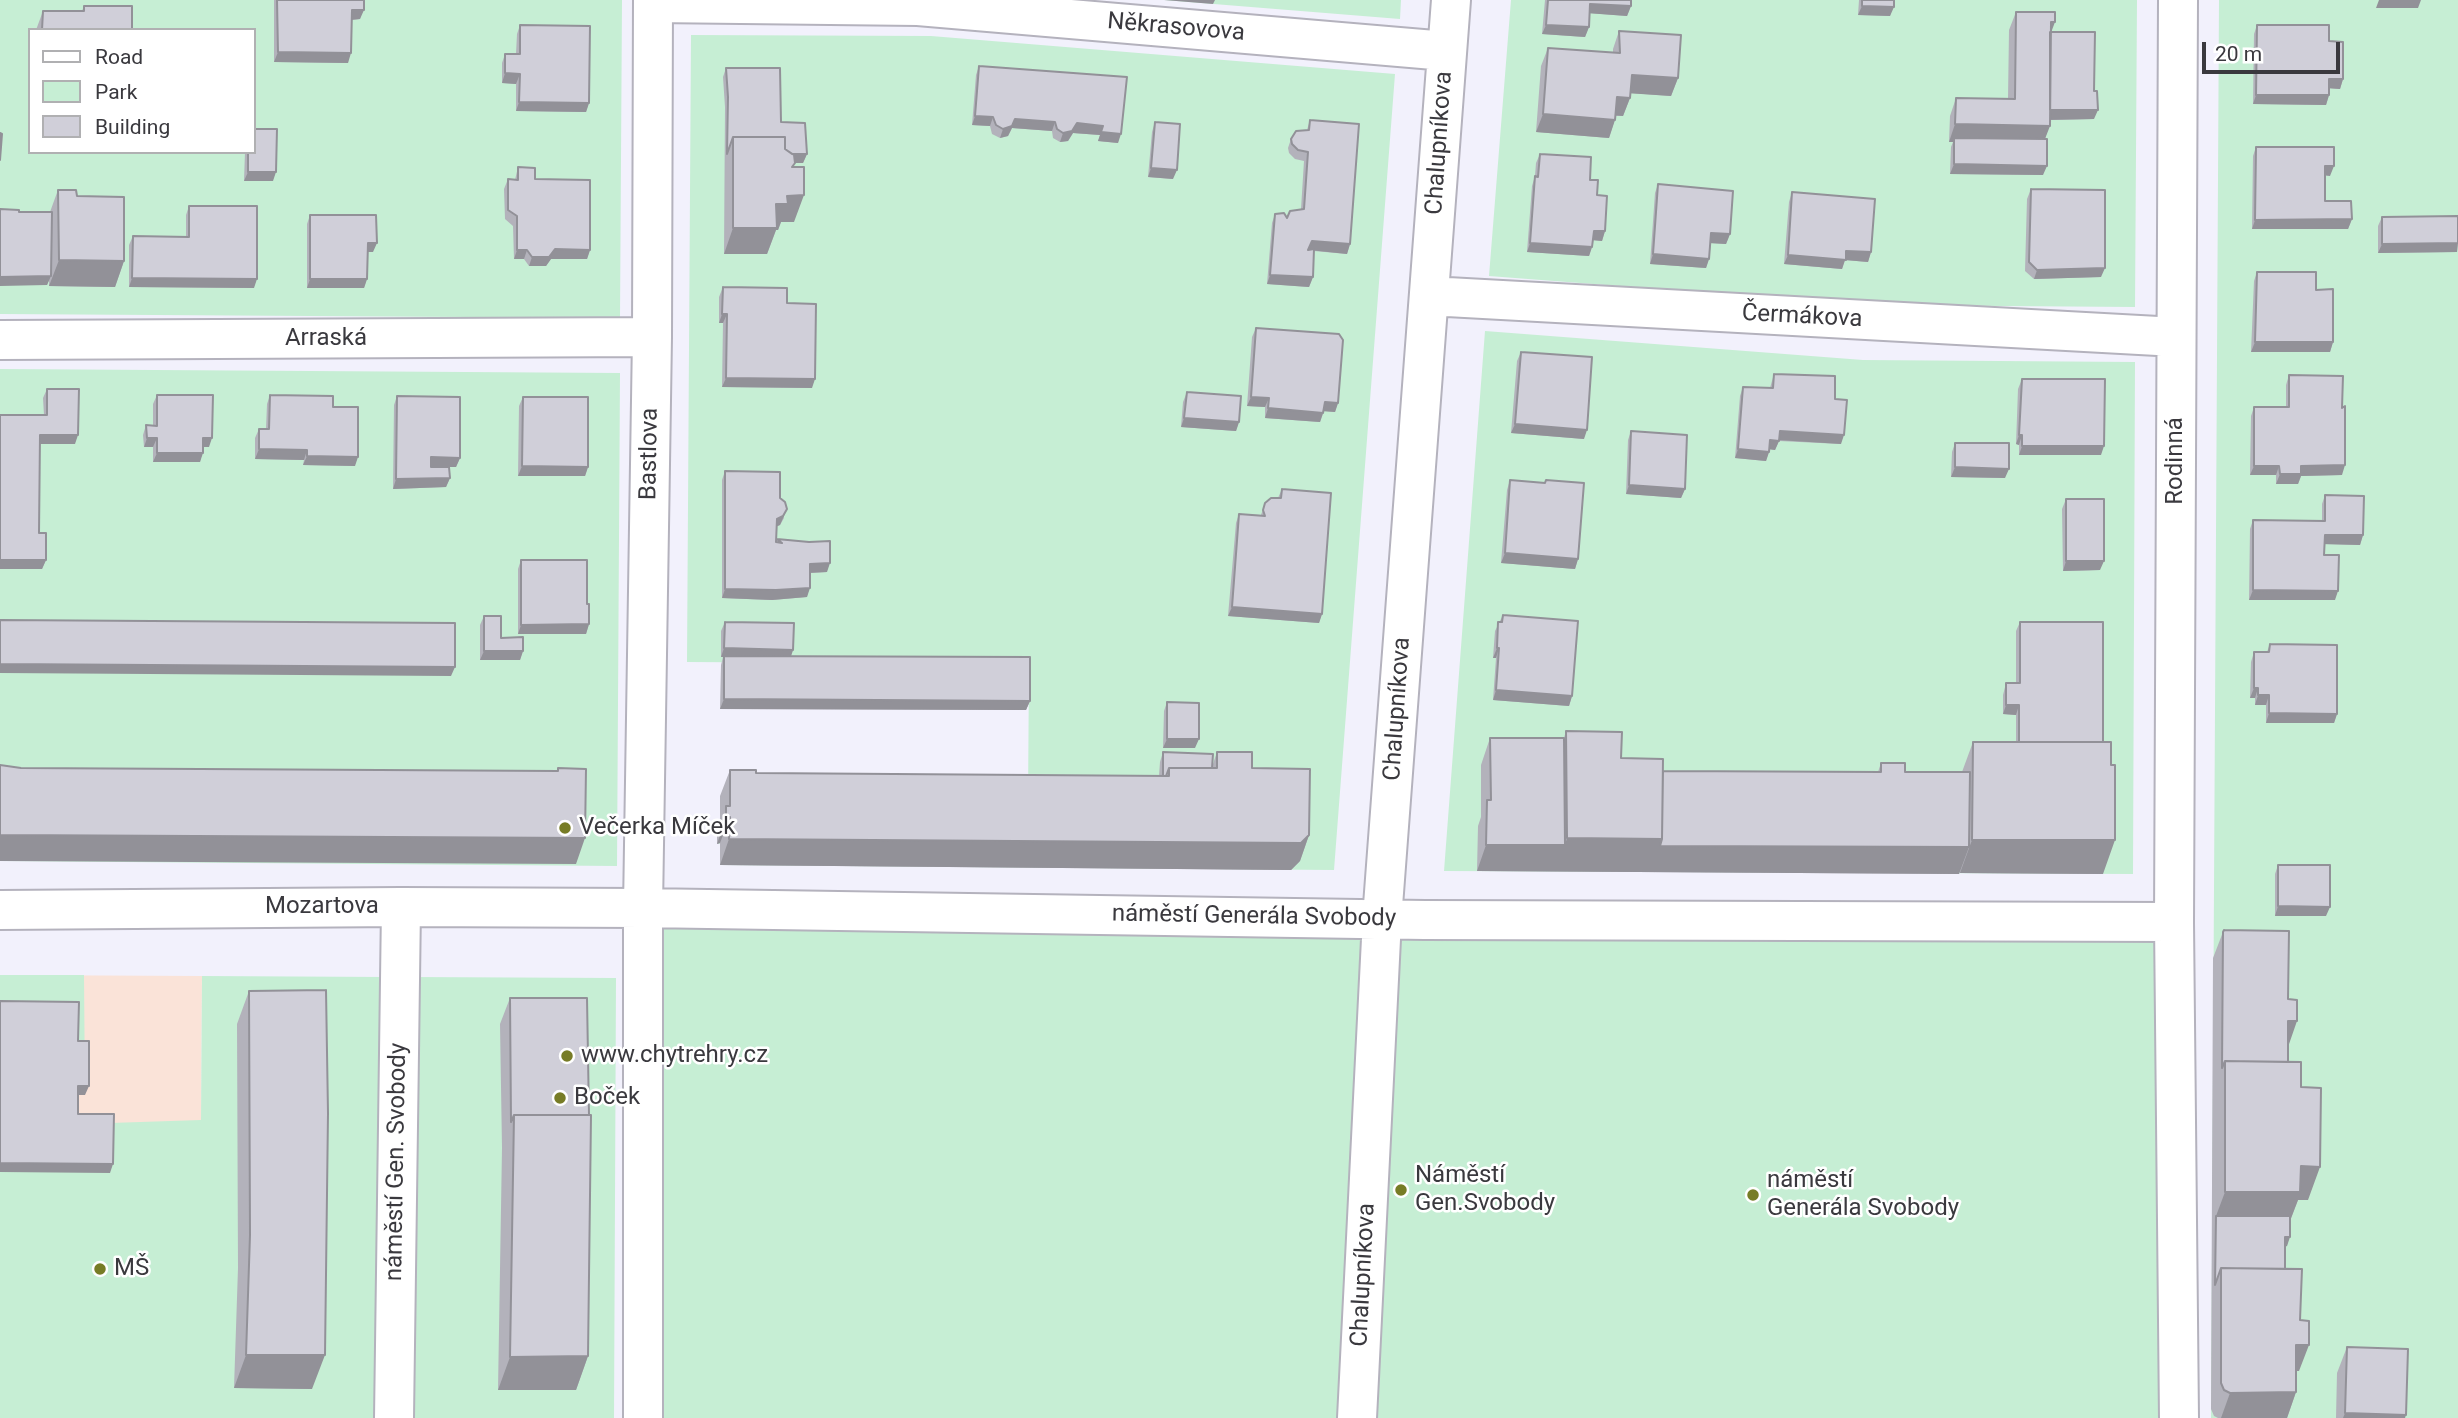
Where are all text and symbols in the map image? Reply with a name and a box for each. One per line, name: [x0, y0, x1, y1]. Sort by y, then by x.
street label: Někrasovova: [1106, 8, 1246, 48]
legend: [28, 28, 256, 154]
scale bar: [2206, 28, 2344, 72]
text: 20 m: [2215, 42, 2262, 66]
text: Road: [95, 45, 143, 69]
street label: Chalupníkova: [1421, 70, 1459, 216]
text: Park: [95, 80, 137, 104]
text: Building: [95, 115, 170, 139]
street label: Čermákova: [1741, 299, 1863, 335]
street label: Arraská: [285, 325, 367, 353]
street label: Bastlova: [635, 408, 665, 500]
street label: Rodinná: [2162, 417, 2190, 505]
street label: Chalupníkova: [1379, 636, 1417, 782]
place label: Večerka Míček: [579, 814, 735, 842]
marker: Večerka Míček: [557, 820, 573, 836]
street label: Mozartova: [265, 893, 379, 921]
street label: náměstí Generála Svobody: [1112, 900, 1396, 934]
place label: www.chytrehry.cz: [581, 1042, 768, 1070]
street label: náměstí Gen. Svobody: [381, 1043, 413, 1281]
marker: www.chytrehry.cz: [559, 1048, 575, 1064]
place label: Boček: [574, 1084, 640, 1112]
marker: Boček: [552, 1090, 568, 1106]
place label: Náměstí Gen.Svobody: [1415, 1162, 1555, 1218]
place label: náměstí Generála Svobody: [1767, 1167, 1959, 1223]
marker: Náměstí Gen.Svobody: [1393, 1182, 1409, 1198]
marker: náměstí Generála Svobody: [1745, 1187, 1761, 1203]
street label: Chalupníkova: [1346, 1202, 1382, 1348]
place label: MŠ: [114, 1255, 149, 1283]
marker: MŠ: [92, 1261, 108, 1277]

